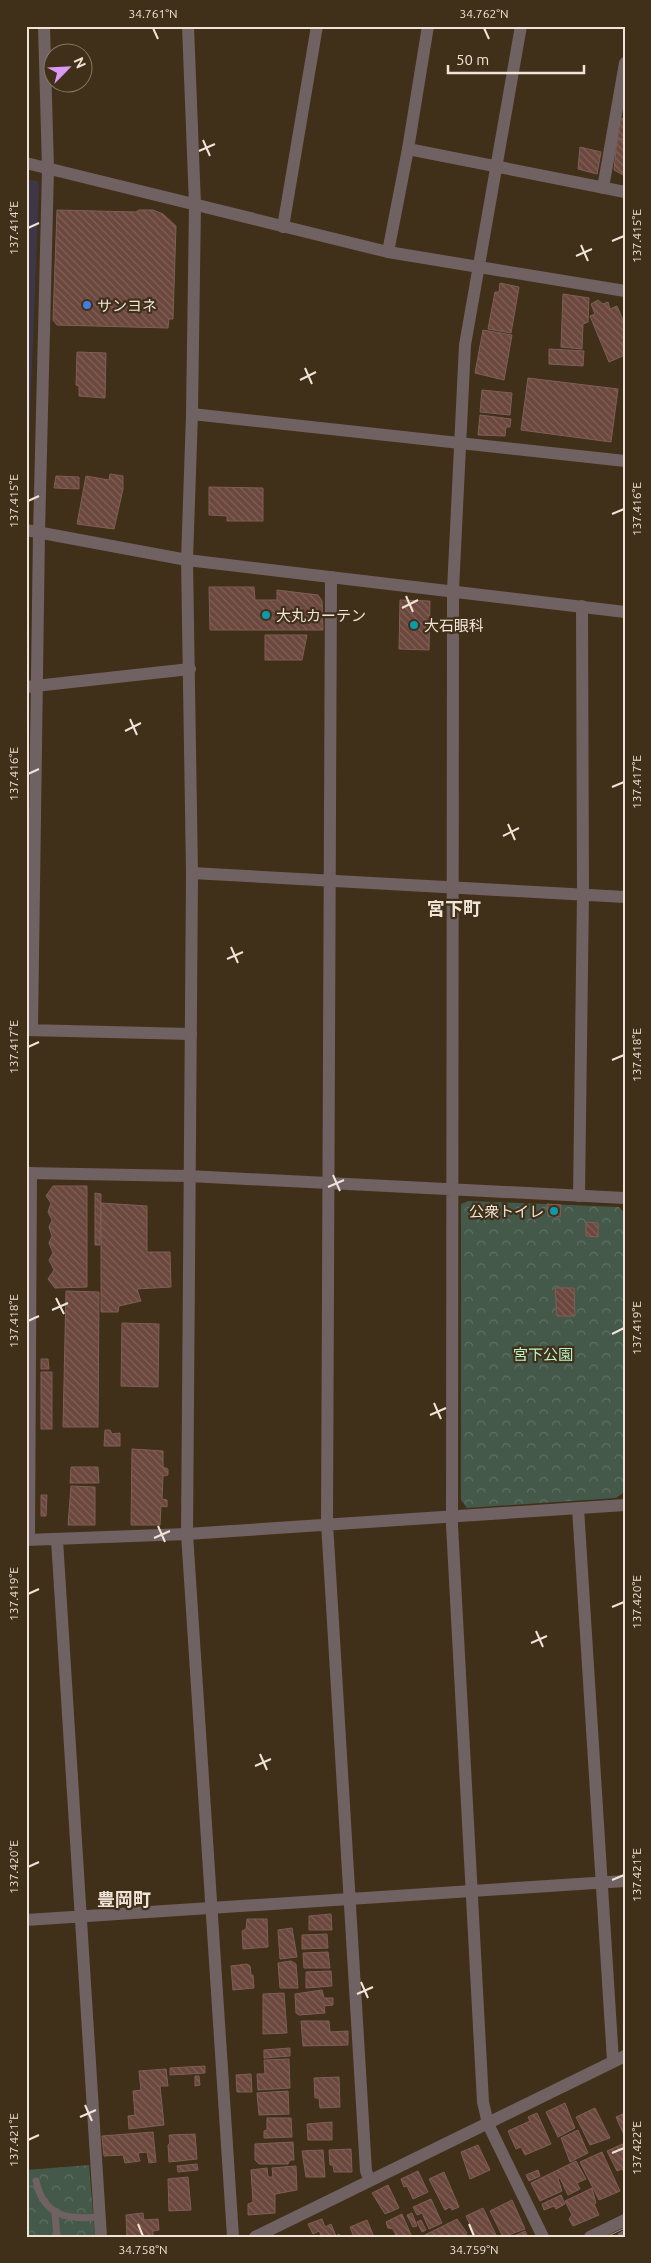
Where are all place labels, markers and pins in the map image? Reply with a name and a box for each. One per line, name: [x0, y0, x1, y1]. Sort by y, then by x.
place label: サンヨネ: [97, 297, 157, 314]
marker: サンヨネ: [81, 299, 93, 311]
place label: 大丸カーテン: [276, 607, 366, 624]
marker: 大丸カーテン: [260, 609, 272, 621]
place label: 大石眼科: [424, 617, 484, 634]
marker: 大石眼科: [408, 619, 420, 631]
place label: 公衆トイレ: [469, 1203, 544, 1220]
marker: 公衆トイレ: [548, 1205, 560, 1217]

